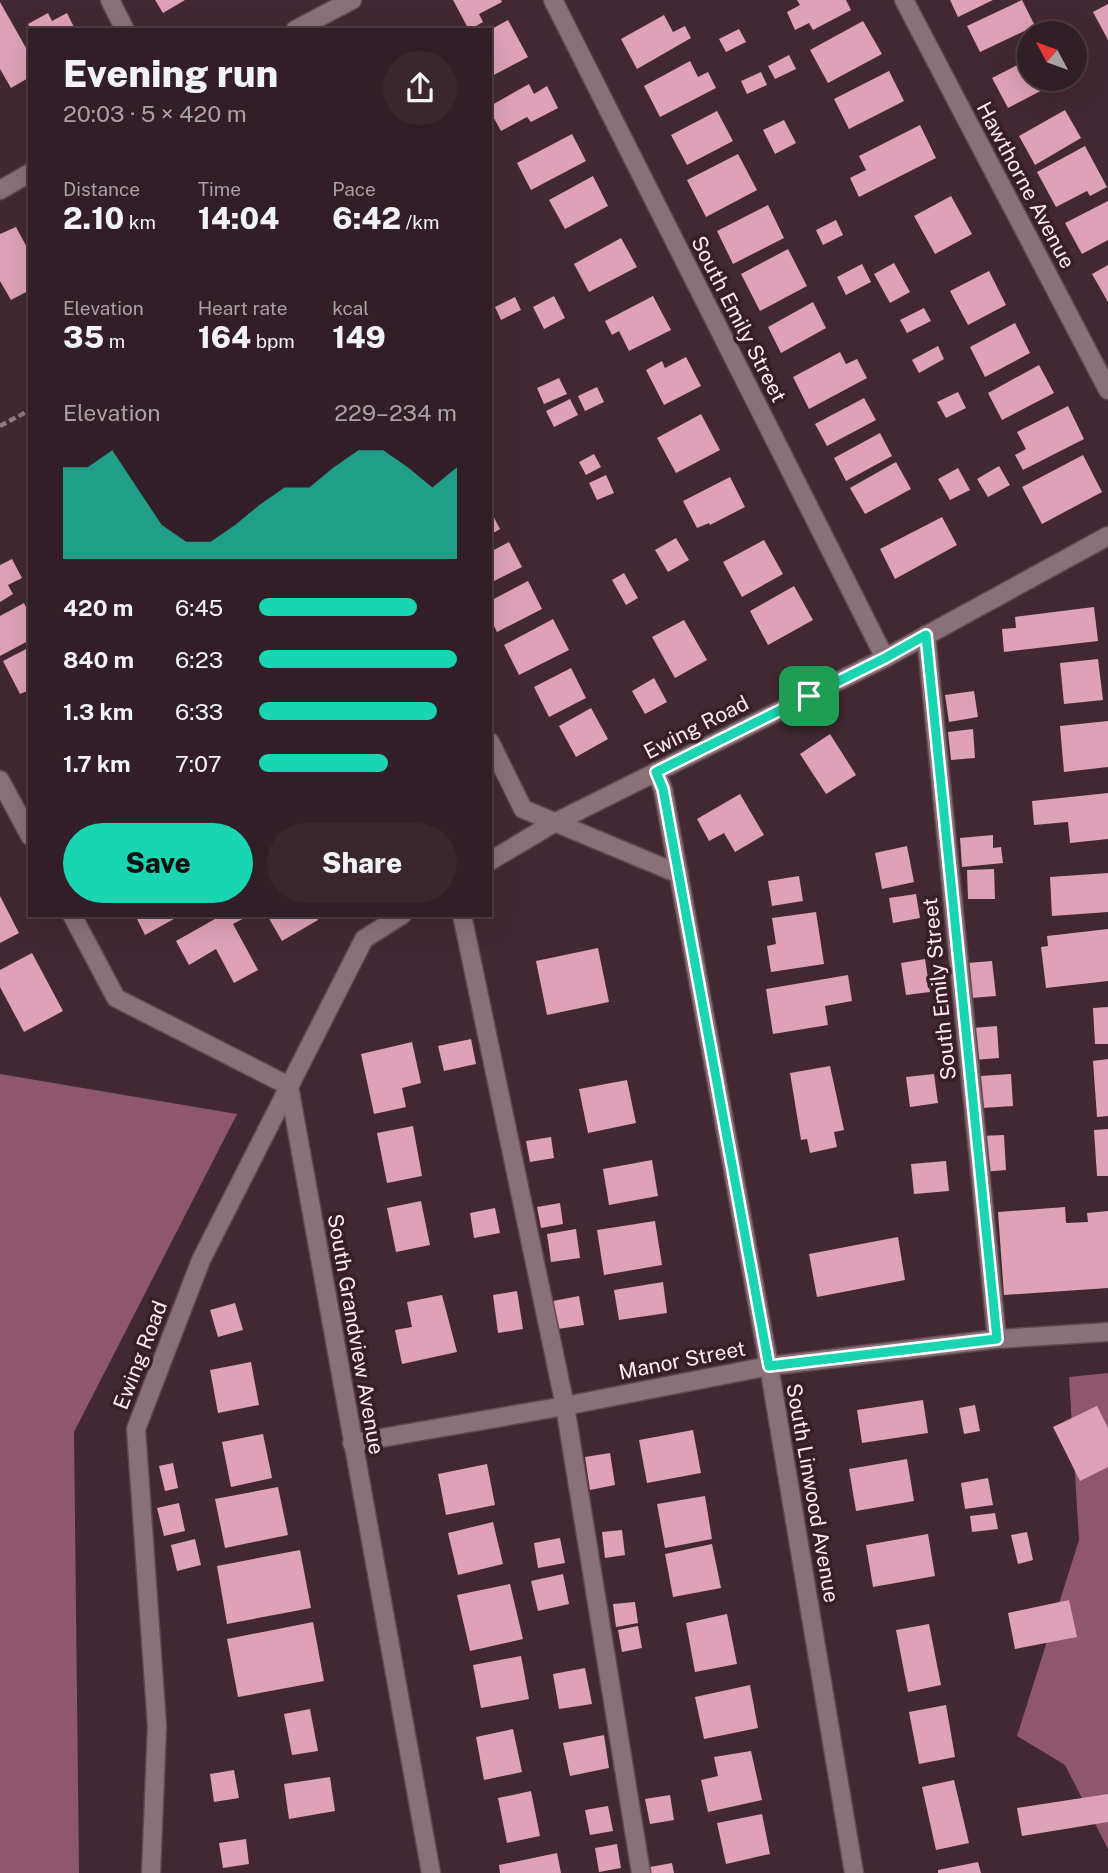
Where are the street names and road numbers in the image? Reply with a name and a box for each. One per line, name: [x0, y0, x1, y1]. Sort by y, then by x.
street label: Hawthorne Avenue: [971, 97, 1081, 273]
street label: South Emily Street: [686, 232, 792, 406]
street label: Ewing Road: [639, 690, 753, 764]
street label: South Emily Street: [917, 897, 961, 1081]
street label: South Grandview Avenue: [323, 1212, 389, 1456]
street label: Ewing Road: [108, 1297, 172, 1413]
street label: Manor Street: [616, 1335, 748, 1385]
street label: South Linwood Avenue: [781, 1381, 845, 1605]

